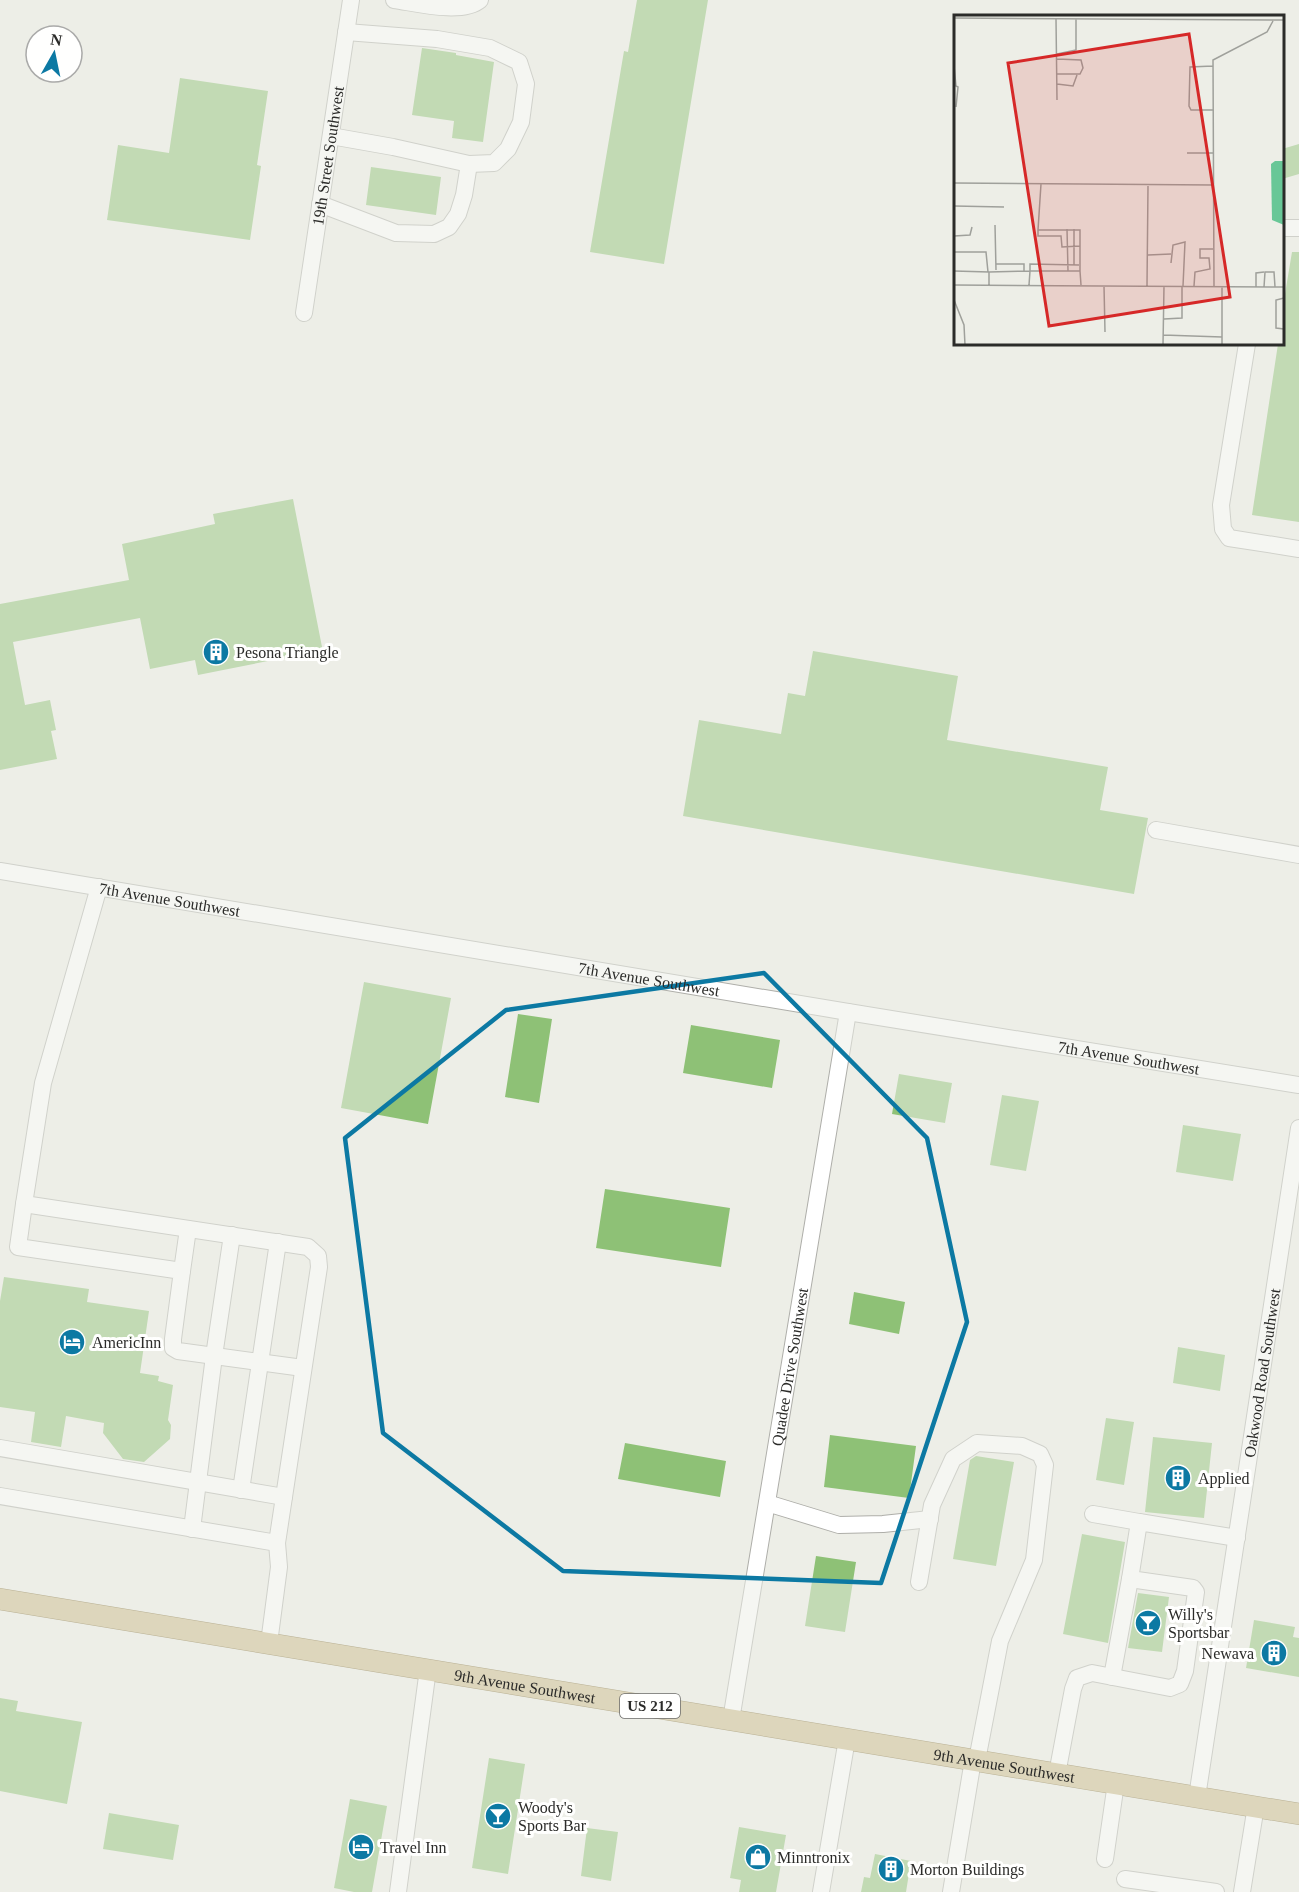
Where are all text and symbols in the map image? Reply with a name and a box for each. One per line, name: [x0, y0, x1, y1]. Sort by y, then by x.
inset map: [954, 15, 1284, 345]
north arrow: [24, 24, 84, 84]
text: N: [49, 30, 64, 49]
street label: 19th Street Southwest: [309, 85, 347, 227]
building icon: Pesona Triangle: [201, 637, 231, 667]
place label: Pesona Triangle: [236, 644, 339, 662]
street label: 7th Avenue Southwest: [98, 880, 242, 920]
street label: 7th Avenue Southwest: [577, 959, 721, 1000]
street label: 7th Avenue Southwest: [1057, 1038, 1201, 1078]
street label: Quadee Drive Southwest: [768, 1286, 811, 1447]
street label: Oakwood Road Southwest: [1241, 1287, 1284, 1459]
hotel icon: AmericInn: [57, 1327, 87, 1357]
place label: AmericInn: [92, 1334, 161, 1351]
building icon: Applied: [1163, 1463, 1193, 1493]
place label: Applied: [1198, 1470, 1250, 1488]
place label: Willy's Sportsbar: [1168, 1606, 1230, 1642]
bar icon: Willy's Sportsbar: [1133, 1608, 1163, 1638]
building icon: Newava: [1259, 1638, 1289, 1668]
place label: Newava: [1202, 1645, 1254, 1662]
street label: 9th Avenue Southwest: [453, 1666, 597, 1707]
road number: US 212: [620, 1694, 680, 1718]
street label: 9th Avenue Southwest: [932, 1746, 1077, 1786]
place label: Woody's Sports Bar: [518, 1799, 587, 1835]
bar icon: Woody's Sports Bar: [483, 1801, 513, 1831]
hotel icon: Travel Inn: [346, 1832, 376, 1862]
place label: Travel Inn: [380, 1839, 447, 1856]
shop icon: Minntronix: [743, 1842, 773, 1872]
place label: Minntronix: [777, 1849, 850, 1866]
building icon: Morton Buildings: [876, 1854, 906, 1884]
place label: Morton Buildings: [910, 1861, 1024, 1879]

